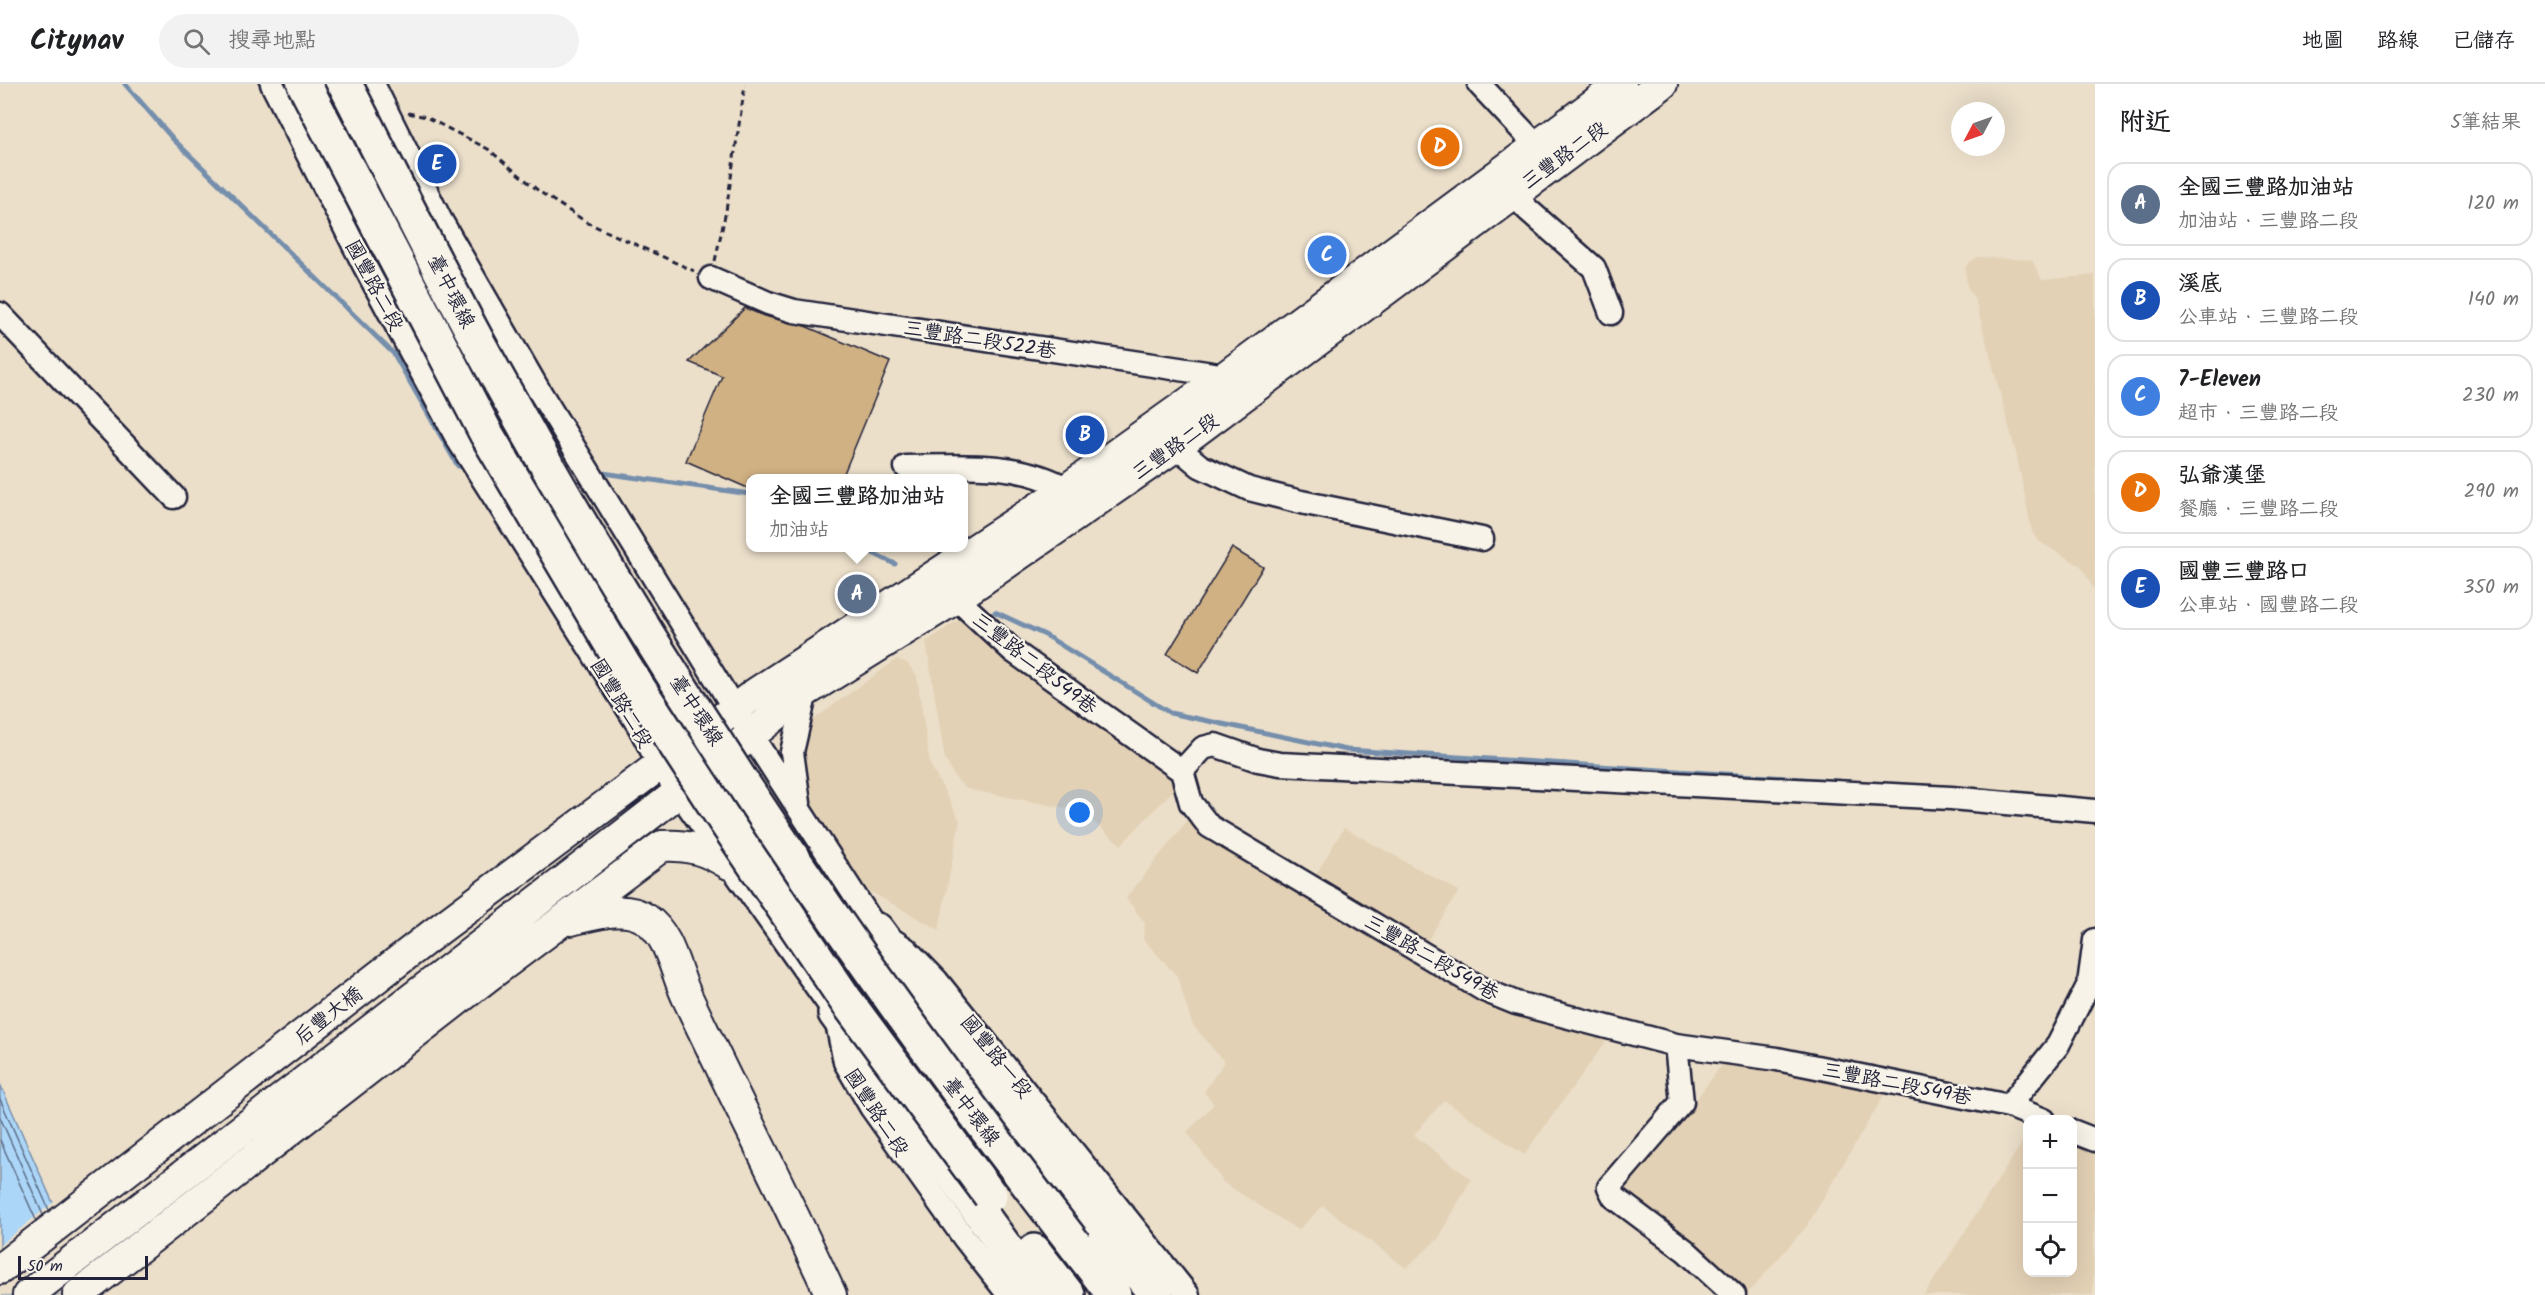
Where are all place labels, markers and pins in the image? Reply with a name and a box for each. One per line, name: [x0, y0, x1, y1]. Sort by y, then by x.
pin: D: [1420, 124, 1460, 170]
pin: E: [418, 142, 456, 187]
pin: C: [1308, 232, 1346, 278]
pin: B: [1066, 412, 1104, 458]
pin: A: [838, 572, 876, 616]

